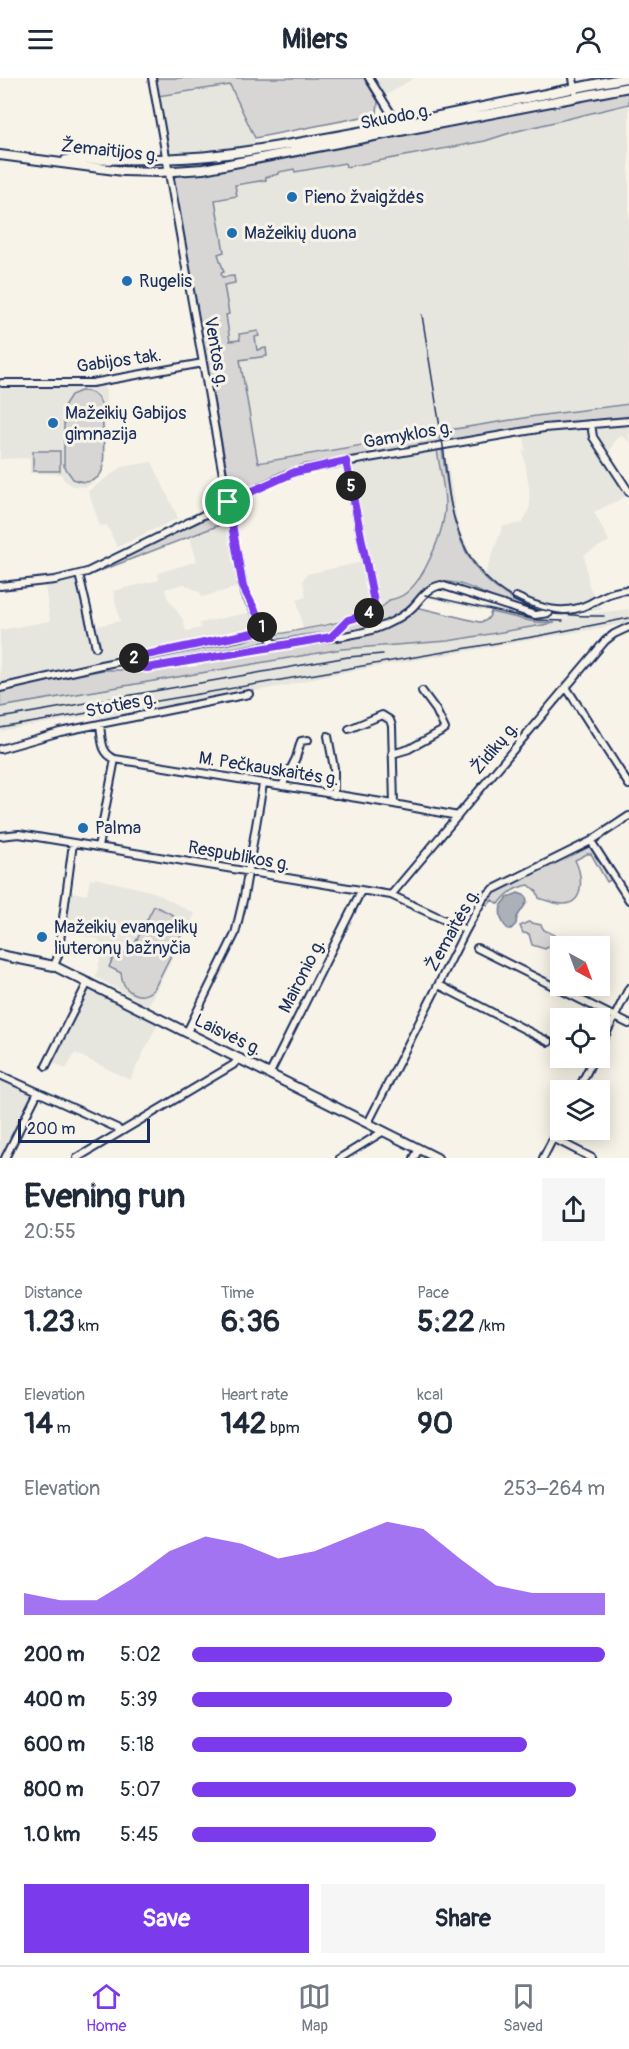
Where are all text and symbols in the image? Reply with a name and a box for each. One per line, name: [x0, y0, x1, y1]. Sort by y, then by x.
icon: menu: [24, 23, 57, 56]
text: Milers: [282, 23, 347, 56]
icon: person: [572, 23, 605, 56]
street label: Skuodo g.: [359, 99, 433, 135]
street label: Žemaitijos g.: [60, 134, 160, 168]
place label: Pieno žvaigždės: [304, 186, 424, 209]
marker: Pieno žvaigždės: [285, 190, 299, 204]
place label: Mažeikių duona: [244, 222, 357, 245]
marker: Mažeikių duona: [225, 226, 239, 240]
place label: Rugelis: [139, 270, 192, 293]
marker: Rugelis: [120, 274, 134, 288]
street label: Ventos g.: [198, 315, 234, 389]
street label: Gabijos tak.: [75, 344, 163, 378]
place label: Mažeikių Gabijos gimnazija: [65, 402, 186, 446]
marker: Mažeikių Gabijos gimnazija: [46, 416, 60, 430]
street label: Gamyklos g.: [361, 416, 455, 454]
pin: 5: [336, 471, 366, 501]
pin: [202, 476, 253, 527]
text: 5: [347, 476, 355, 496]
icon: arrive: [211, 485, 244, 518]
pin: 4: [354, 598, 384, 628]
text: 4: [364, 603, 374, 623]
pin: 1: [247, 612, 277, 642]
text: 1: [259, 617, 265, 637]
pin: 2: [119, 643, 149, 673]
text: 2: [130, 648, 138, 668]
street label: Stoties g.: [84, 687, 158, 723]
street label: Židikų g.: [466, 717, 524, 779]
street label: M. Pečkauskaitės g.: [197, 747, 341, 791]
place label: Palma: [95, 817, 141, 840]
marker: Palma: [76, 821, 90, 835]
street label: Respublikos g.: [186, 836, 292, 876]
street label: Žemaitės g.: [421, 885, 485, 975]
place label: Mažeikių evangelikų liuteronų bažnyčia: [54, 916, 198, 960]
marker: Mažeikių evangelikų liuteronų bažnyčia: [35, 930, 49, 944]
street label: Maironio g.: [274, 935, 330, 1017]
north arrow: [550, 936, 610, 996]
map controls: [550, 936, 610, 1140]
button: locate: [550, 1008, 610, 1068]
street label: Laisvės g.: [190, 1009, 266, 1061]
button: layers: [550, 1080, 610, 1140]
scale bar: [18, 1116, 150, 1144]
text: 200 m: [27, 1119, 75, 1139]
text: Evening run: [24, 1176, 185, 1217]
button: share: [542, 1178, 605, 1241]
text: 20:55: [24, 1219, 76, 1244]
text: Distance: [24, 1283, 83, 1303]
text: Time: [221, 1283, 254, 1303]
text: Pace: [417, 1283, 449, 1303]
text: 1.23: [24, 1303, 75, 1340]
text: 6:36: [221, 1303, 280, 1340]
text: 5:22: [417, 1303, 475, 1340]
text: km: [75, 1316, 99, 1336]
text: /km: [475, 1316, 505, 1336]
text: Elevation: [24, 1385, 85, 1405]
text: Heart rate: [221, 1385, 288, 1405]
text: kcal: [417, 1385, 443, 1405]
text: 14: [24, 1405, 53, 1442]
text: 142: [221, 1405, 267, 1442]
text: 90: [417, 1405, 453, 1442]
text: m: [53, 1418, 71, 1438]
text: bpm: [267, 1418, 300, 1438]
text: Elevation: [24, 1476, 100, 1501]
text: 253–264 m: [504, 1476, 605, 1501]
text: 200 m: [24, 1642, 85, 1667]
text: 5:02: [120, 1642, 161, 1667]
text: 400 m: [24, 1687, 85, 1712]
text: 5:39: [120, 1687, 158, 1712]
text: 600 m: [24, 1732, 85, 1757]
text: 5:18: [120, 1732, 154, 1757]
text: 800 m: [24, 1777, 84, 1802]
text: 5:07: [120, 1777, 160, 1802]
text: 1.0 km: [24, 1822, 80, 1847]
text: 5:45: [120, 1822, 159, 1847]
button: Save: [24, 1884, 309, 1953]
button: Share: [321, 1884, 605, 1953]
tab: Home: [86, 1980, 126, 2036]
tab: Map: [298, 1980, 331, 2036]
tab: Saved: [503, 1980, 543, 2036]

